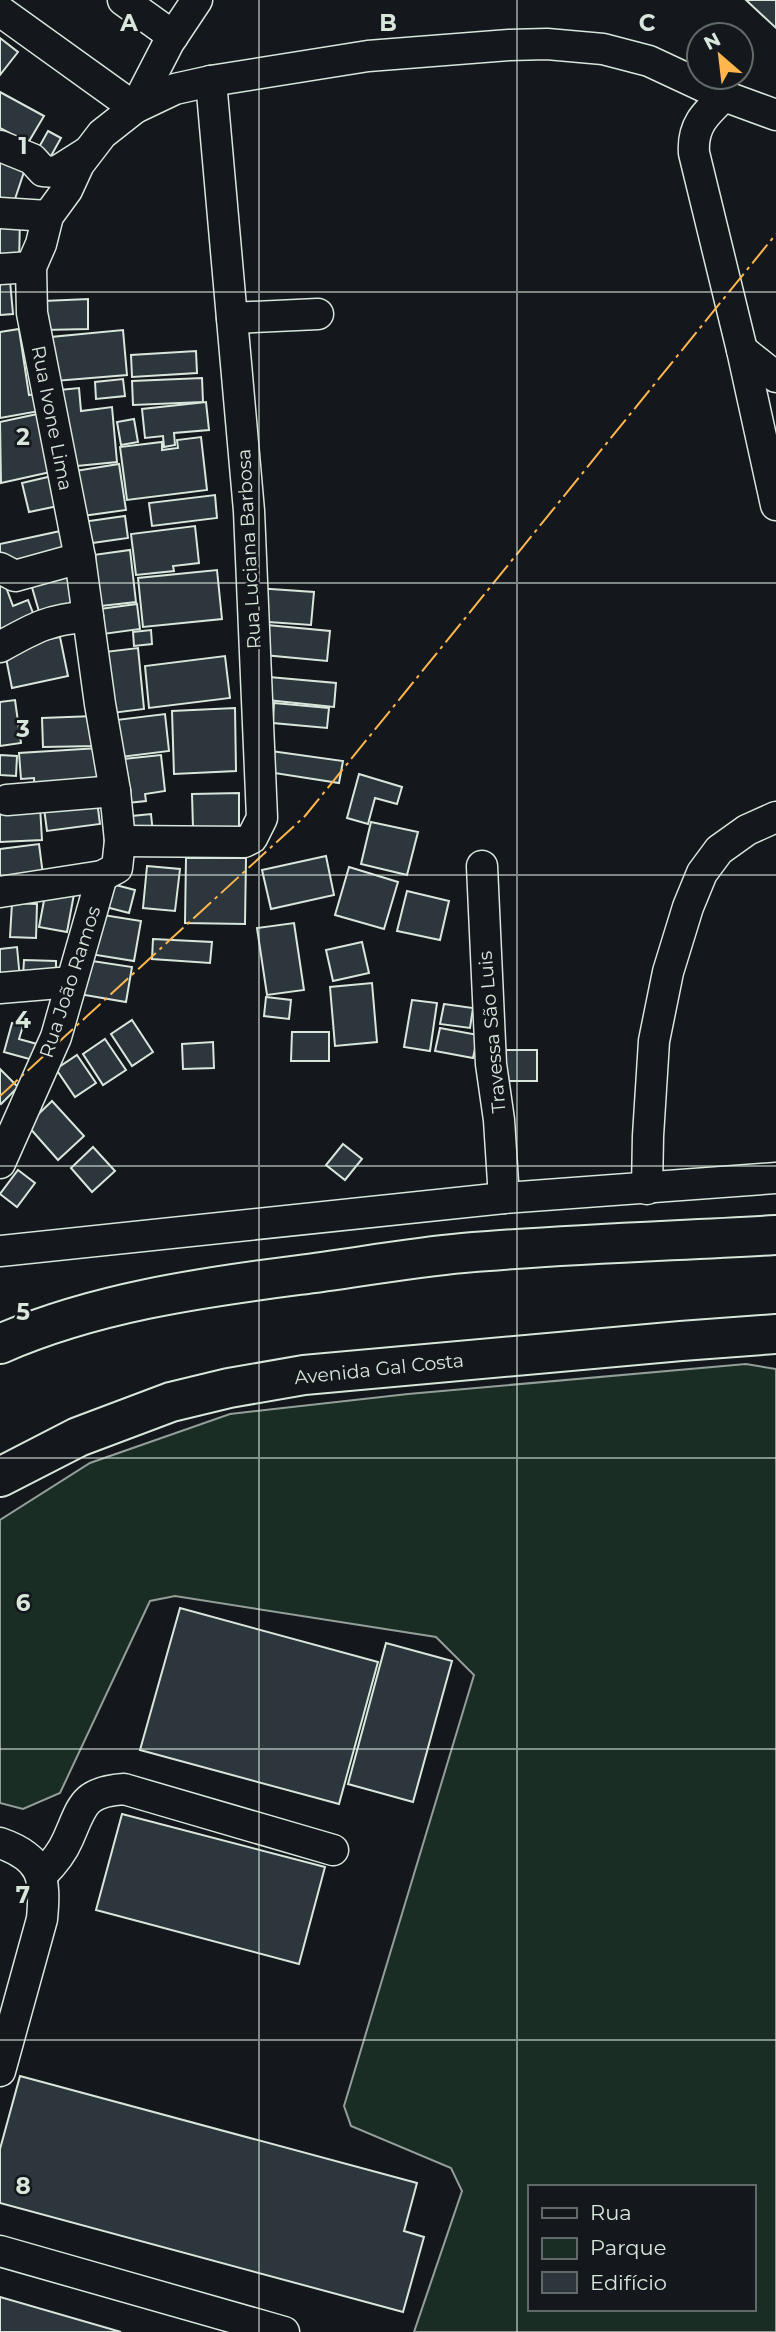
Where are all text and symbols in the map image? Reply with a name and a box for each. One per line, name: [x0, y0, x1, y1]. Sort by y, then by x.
text: A: [119, 9, 138, 37]
text: B: [379, 9, 397, 37]
text: C: [639, 9, 656, 37]
north arrow: [685, 21, 755, 91]
text: N: [700, 28, 724, 55]
text: 1: [18, 132, 28, 160]
street label: Rua Ivone Lima: [27, 343, 77, 493]
text: 2: [16, 423, 30, 451]
street label: Rua Luciana Barbosa: [232, 448, 266, 650]
text: 3: [15, 715, 30, 743]
street label: Rua João Ramos: [35, 903, 105, 1061]
street label: Travessa São Luis: [473, 950, 511, 1114]
text: 4: [15, 1006, 31, 1034]
text: 5: [16, 1298, 30, 1326]
street label: Avenida Gal Costa: [293, 1349, 465, 1389]
text: 6: [16, 1589, 31, 1617]
text: 7: [16, 1881, 30, 1909]
text: 8: [15, 2172, 31, 2200]
legend: [528, 2185, 755, 2311]
text: Rua: [590, 2200, 632, 2225]
text: Parque: [590, 2235, 666, 2260]
text: Edifício: [590, 2270, 667, 2295]

